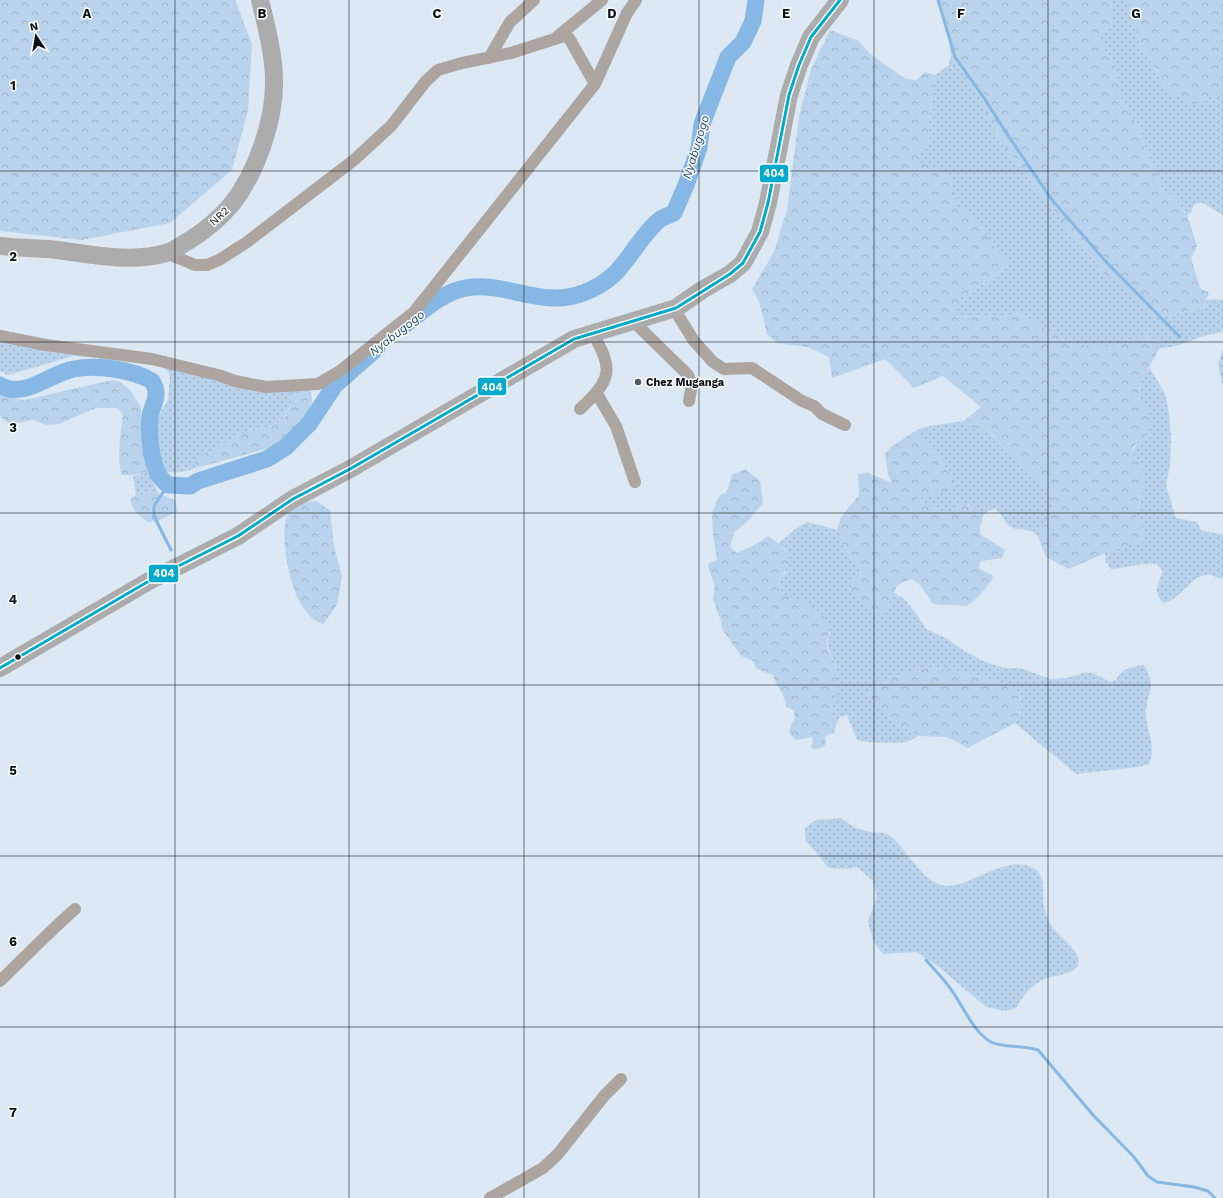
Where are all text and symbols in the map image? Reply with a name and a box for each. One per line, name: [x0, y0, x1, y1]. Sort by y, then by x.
text: A: [83, 6, 92, 21]
text: B: [258, 6, 267, 21]
text: C: [433, 6, 442, 21]
text: D: [607, 6, 617, 21]
text: E: [782, 6, 790, 21]
text: F: [957, 6, 965, 21]
text: G: [1131, 6, 1141, 21]
north arrow: [16, 16, 56, 56]
text: N: [29, 20, 39, 34]
text: 1: [10, 78, 16, 93]
water label: Nyabugogo: [680, 113, 712, 181]
line badge: 404: [759, 164, 789, 183]
text: 404: [763, 167, 785, 180]
street label: NR2: [207, 204, 232, 229]
text: 2: [9, 249, 17, 264]
water label: Nyabugogo: [367, 307, 427, 359]
place label: Chez Muganga: [646, 376, 725, 389]
line badge: 404: [477, 377, 507, 396]
marker: Chez Muganga: [633, 377, 643, 387]
text: 404: [481, 381, 503, 394]
text: 3: [9, 420, 17, 435]
line badge: 404: [148, 564, 179, 583]
text: 404: [153, 567, 175, 580]
text: 4: [9, 592, 18, 607]
unlabelled marker: [13, 652, 23, 662]
text: 5: [9, 763, 17, 778]
text: 6: [9, 934, 17, 949]
text: 7: [9, 1105, 17, 1120]

